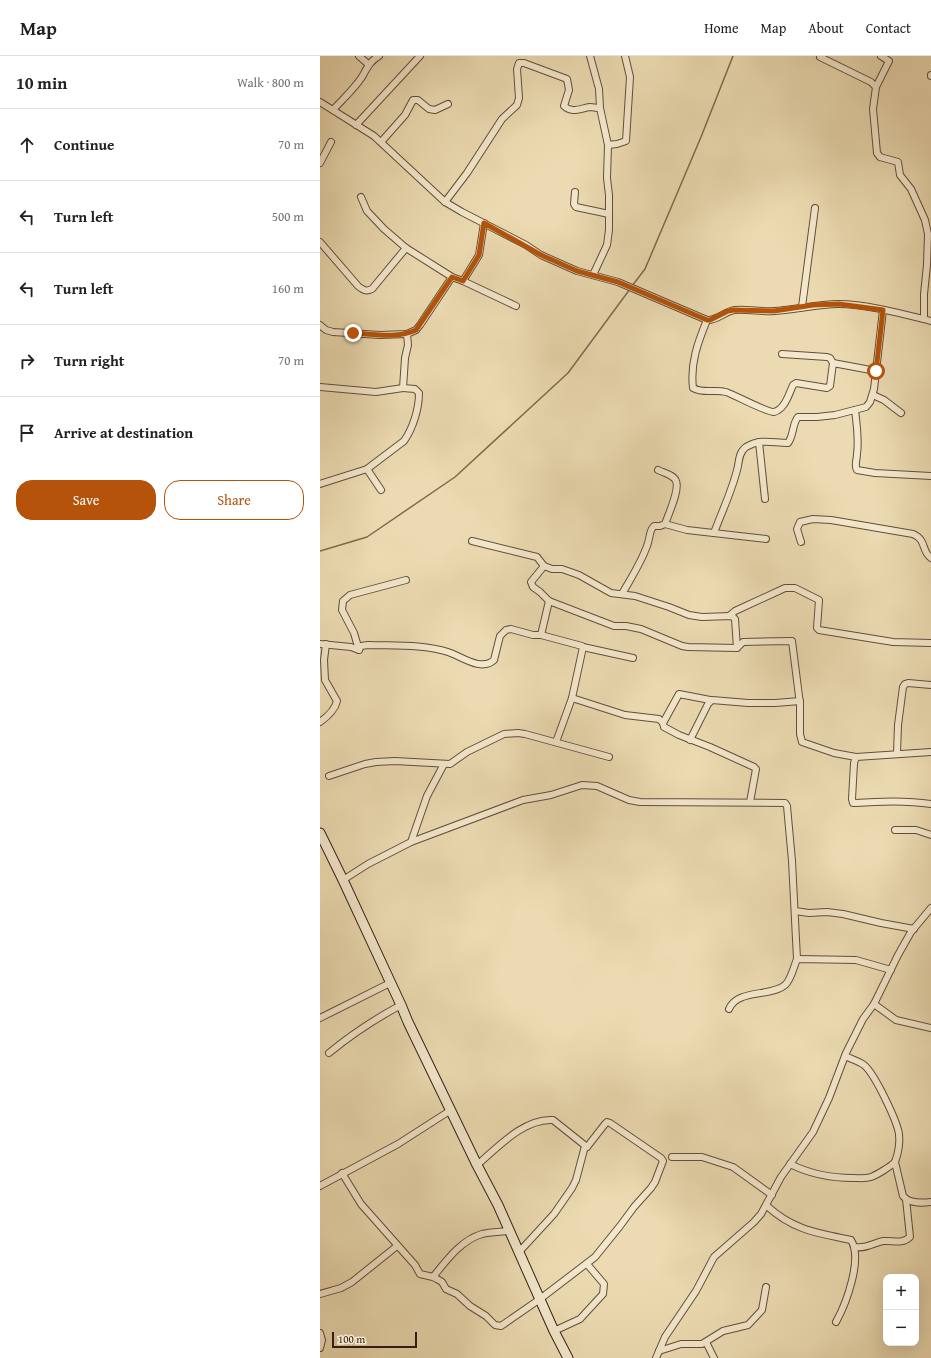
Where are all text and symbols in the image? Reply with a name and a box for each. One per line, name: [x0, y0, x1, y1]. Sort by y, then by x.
text: Map: [20, 14, 57, 42]
text: Home: [704, 18, 739, 38]
text: Map: [761, 18, 786, 38]
text: About: [808, 18, 844, 38]
text: Contact: [866, 18, 911, 38]
text: 10 min: [16, 70, 67, 95]
text: Walk · 800 m: [237, 73, 304, 92]
icon: ahead: [16, 134, 38, 156]
text: Continue: [54, 134, 115, 155]
text: 70 m: [278, 135, 304, 154]
icon: left: [16, 206, 38, 228]
text: Turn left: [54, 206, 113, 227]
text: 500 m: [272, 207, 304, 226]
icon: left: [16, 278, 38, 300]
text: Turn left: [54, 278, 113, 299]
text: 160 m: [272, 279, 304, 298]
route end: [344, 324, 362, 342]
icon: right: [16, 350, 38, 372]
text: Turn right: [54, 350, 125, 371]
text: 70 m: [278, 351, 304, 370]
route start: [867, 362, 885, 380]
icon: arrive: [16, 422, 38, 444]
text: Arrive at destination: [54, 422, 193, 443]
button: Save: [16, 480, 156, 520]
button: Share: [164, 480, 304, 520]
map controls: [883, 1274, 919, 1346]
button: +: [883, 1274, 919, 1310]
button: −: [883, 1310, 919, 1346]
scale bar: [332, 1330, 417, 1349]
text: 100 m: [338, 1331, 365, 1347]

